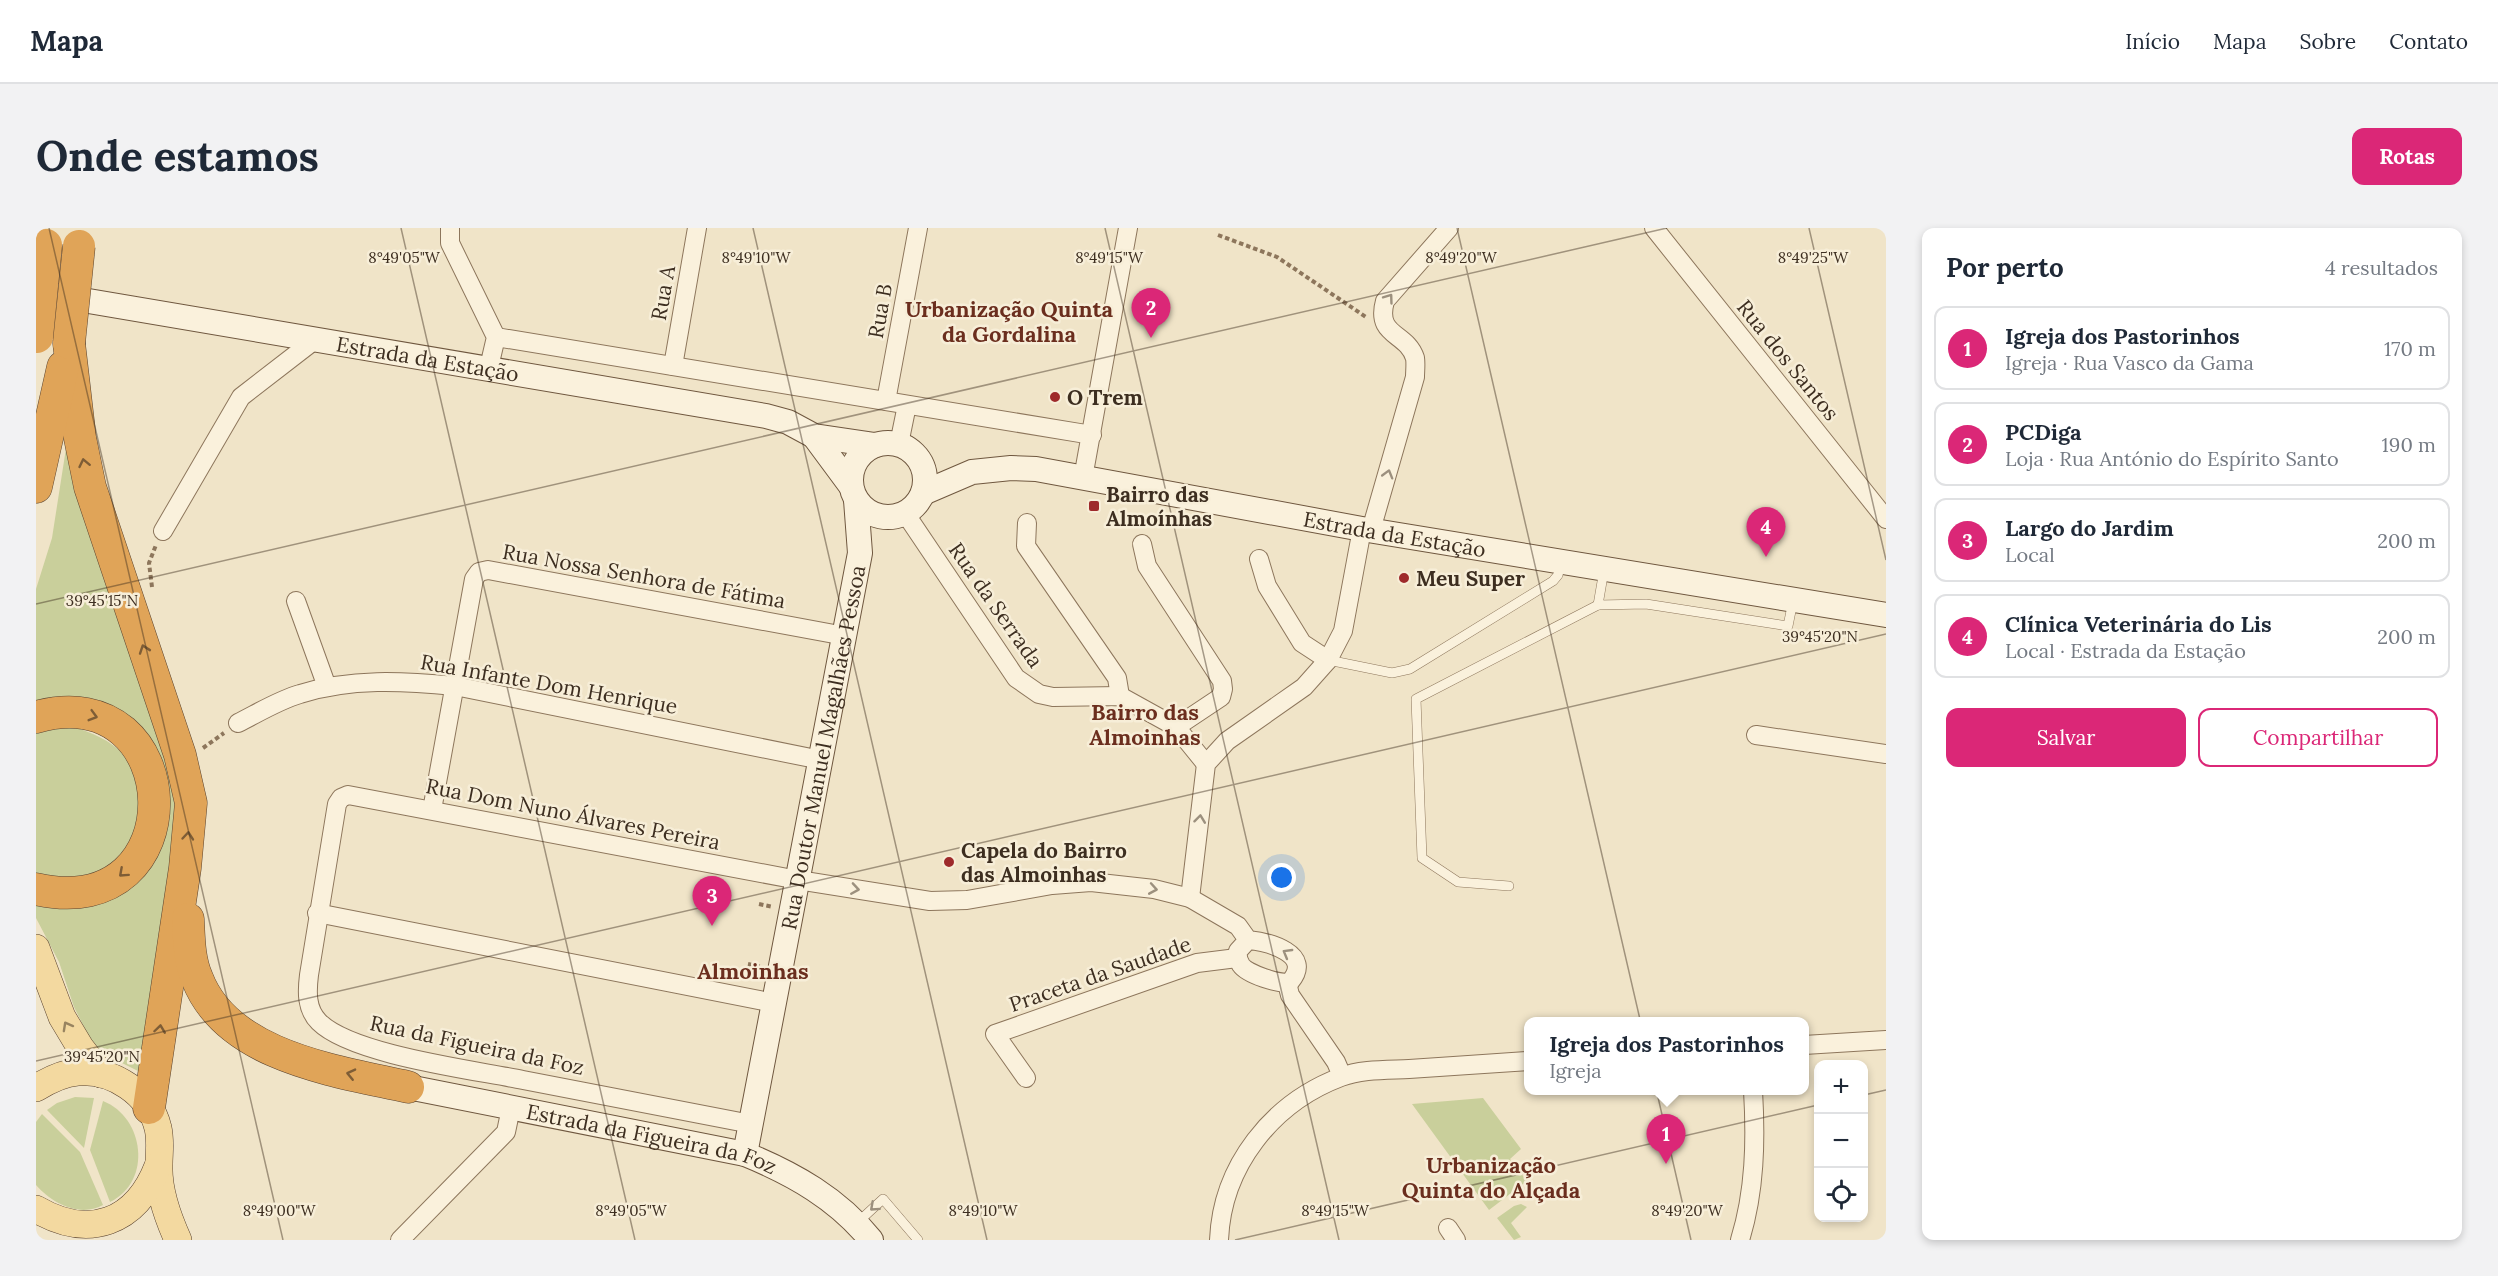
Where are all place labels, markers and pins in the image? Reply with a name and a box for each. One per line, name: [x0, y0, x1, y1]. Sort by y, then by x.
pin: 2: [1132, 288, 1170, 338]
place label: O Trem: [1067, 384, 1143, 411]
marker: O Trem: [1048, 390, 1062, 404]
place label: Bairro das Almoínhas: [1106, 481, 1212, 532]
marker: Bairro das Almoínhas: [1087, 499, 1101, 513]
pin: 4: [1746, 508, 1786, 557]
place label: Meu Super: [1416, 565, 1525, 592]
marker: Meu Super: [1397, 571, 1411, 585]
place label: Capela do Bairro das Almoinhas: [961, 837, 1127, 888]
marker: Capela do Bairro das Almoinhas: [942, 855, 956, 869]
pin: 3: [692, 876, 732, 926]
pin: 1: [1646, 1114, 1686, 1164]

